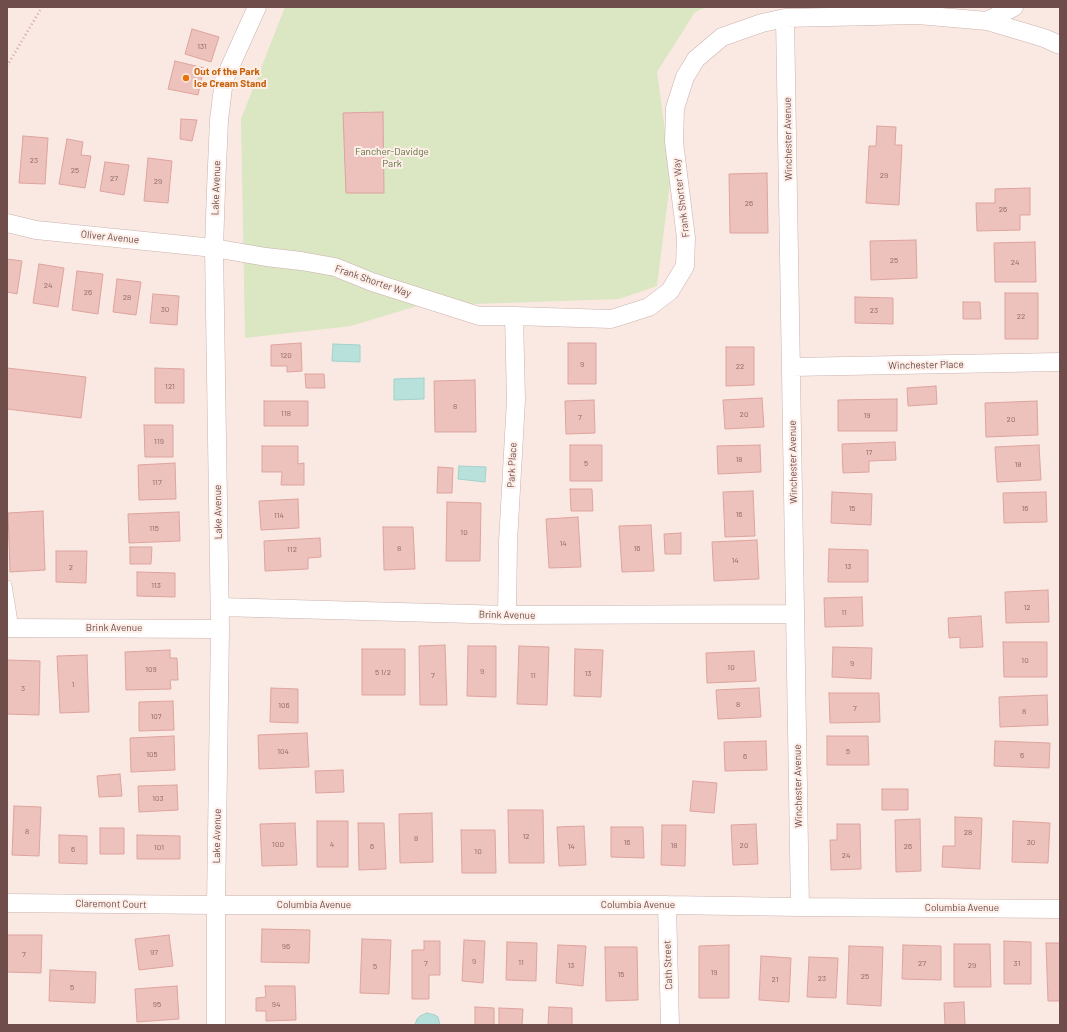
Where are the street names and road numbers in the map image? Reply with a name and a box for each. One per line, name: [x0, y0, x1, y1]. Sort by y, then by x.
street label: Winchester Avenue: [781, 97, 795, 181]
street label: Frank Shorter Way: [670, 158, 692, 238]
street label: Lake Avenue: [209, 160, 223, 216]
street label: Oliver Avenue: [80, 228, 140, 246]
street label: Frank Shorter Way: [333, 262, 413, 300]
street label: Winchester Place: [888, 358, 964, 372]
street label: Winchester Avenue: [786, 420, 800, 504]
street label: Park Place: [505, 442, 519, 488]
street label: Lake Avenue: [212, 485, 224, 539]
street label: Brink Avenue: [479, 609, 535, 621]
street label: Brink Avenue: [86, 622, 142, 634]
street label: Winchester Avenue: [791, 744, 805, 828]
street label: Lake Avenue: [211, 809, 223, 863]
street label: Claremont Court: [75, 897, 147, 911]
street label: Columbia Avenue: [277, 899, 351, 911]
street label: Columbia Avenue: [601, 899, 675, 911]
street label: Columbia Avenue: [925, 902, 999, 914]
street label: Cath Street: [661, 940, 675, 990]

